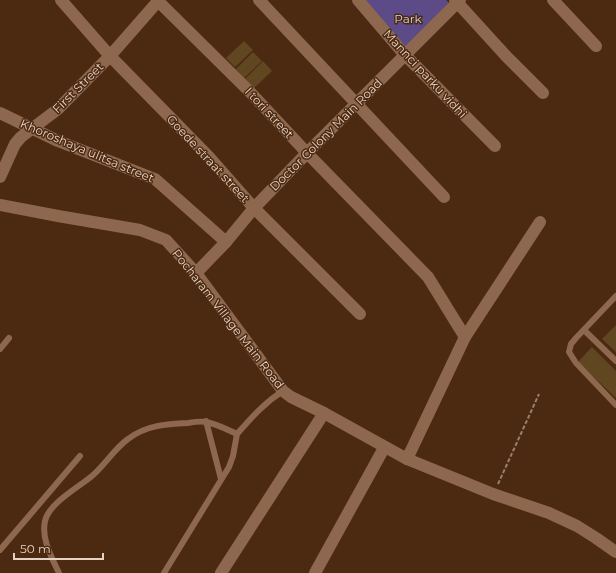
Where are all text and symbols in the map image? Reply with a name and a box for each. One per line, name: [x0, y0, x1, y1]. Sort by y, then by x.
park label: Park: [394, 11, 423, 26]
street label: Mannci parku vidhi: [381, 26, 470, 121]
street label: First Street: [49, 59, 106, 116]
street label: Doctor Colony Main Road: [266, 75, 385, 194]
street label: I tori street: [242, 84, 297, 142]
street label: Goede straat street: [164, 112, 253, 206]
street label: Khoroshaya ulitsa street: [18, 116, 156, 186]
street label: Pocharam Village Main Road: [169, 246, 288, 391]
scale bar: [14, 535, 103, 561]
text: 50 m: [20, 541, 51, 556]

